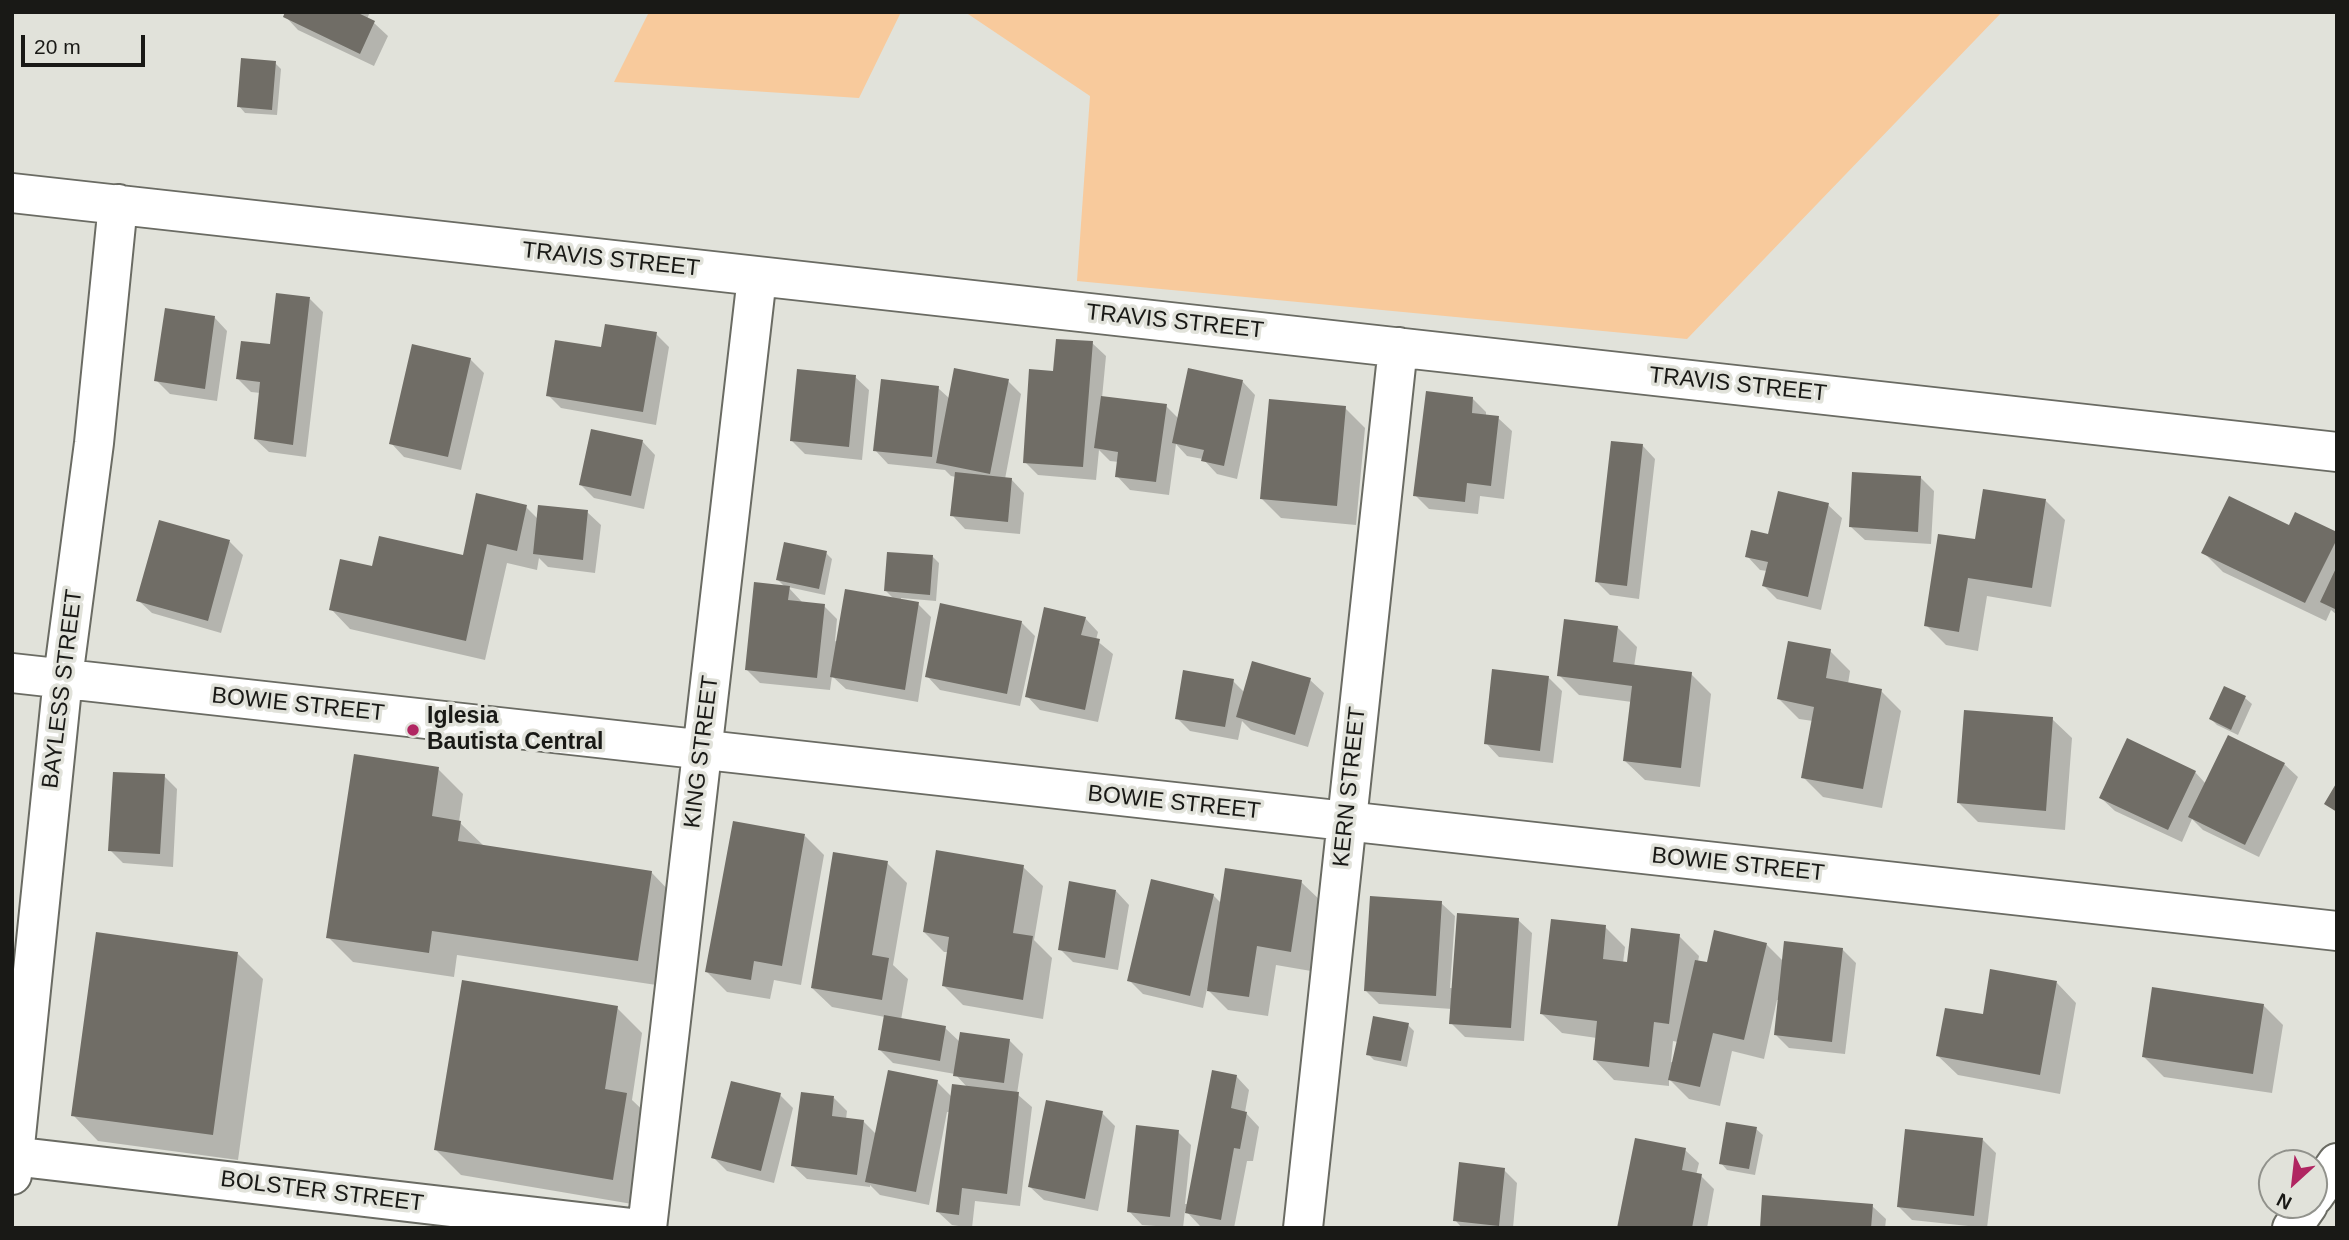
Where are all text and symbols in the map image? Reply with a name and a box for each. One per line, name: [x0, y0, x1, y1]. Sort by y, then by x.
scale bar: [24, 21, 149, 65]
text: 20 m: [34, 35, 81, 58]
street label: TRAVIS STREET: [521, 237, 701, 283]
street label: TRAVIS STREET: [1085, 299, 1265, 345]
street label: TRAVIS STREET: [1648, 362, 1828, 408]
street label: BAYLESS STREET: [37, 588, 89, 790]
street label: KING STREET: [679, 674, 725, 830]
street label: BOWIE STREET: [210, 682, 386, 728]
place label: Iglesia Bautista Central: [427, 703, 603, 757]
street label: KERN STREET: [1328, 705, 1372, 869]
marker: Iglesia Bautista Central: [405, 722, 421, 738]
street label: BOWIE STREET: [1086, 780, 1262, 826]
street label: BOWIE STREET: [1650, 842, 1826, 888]
north arrow: [2258, 1149, 2328, 1219]
street label: BOLSTER STREET: [219, 1166, 425, 1218]
text: N: [2273, 1189, 2295, 1214]

